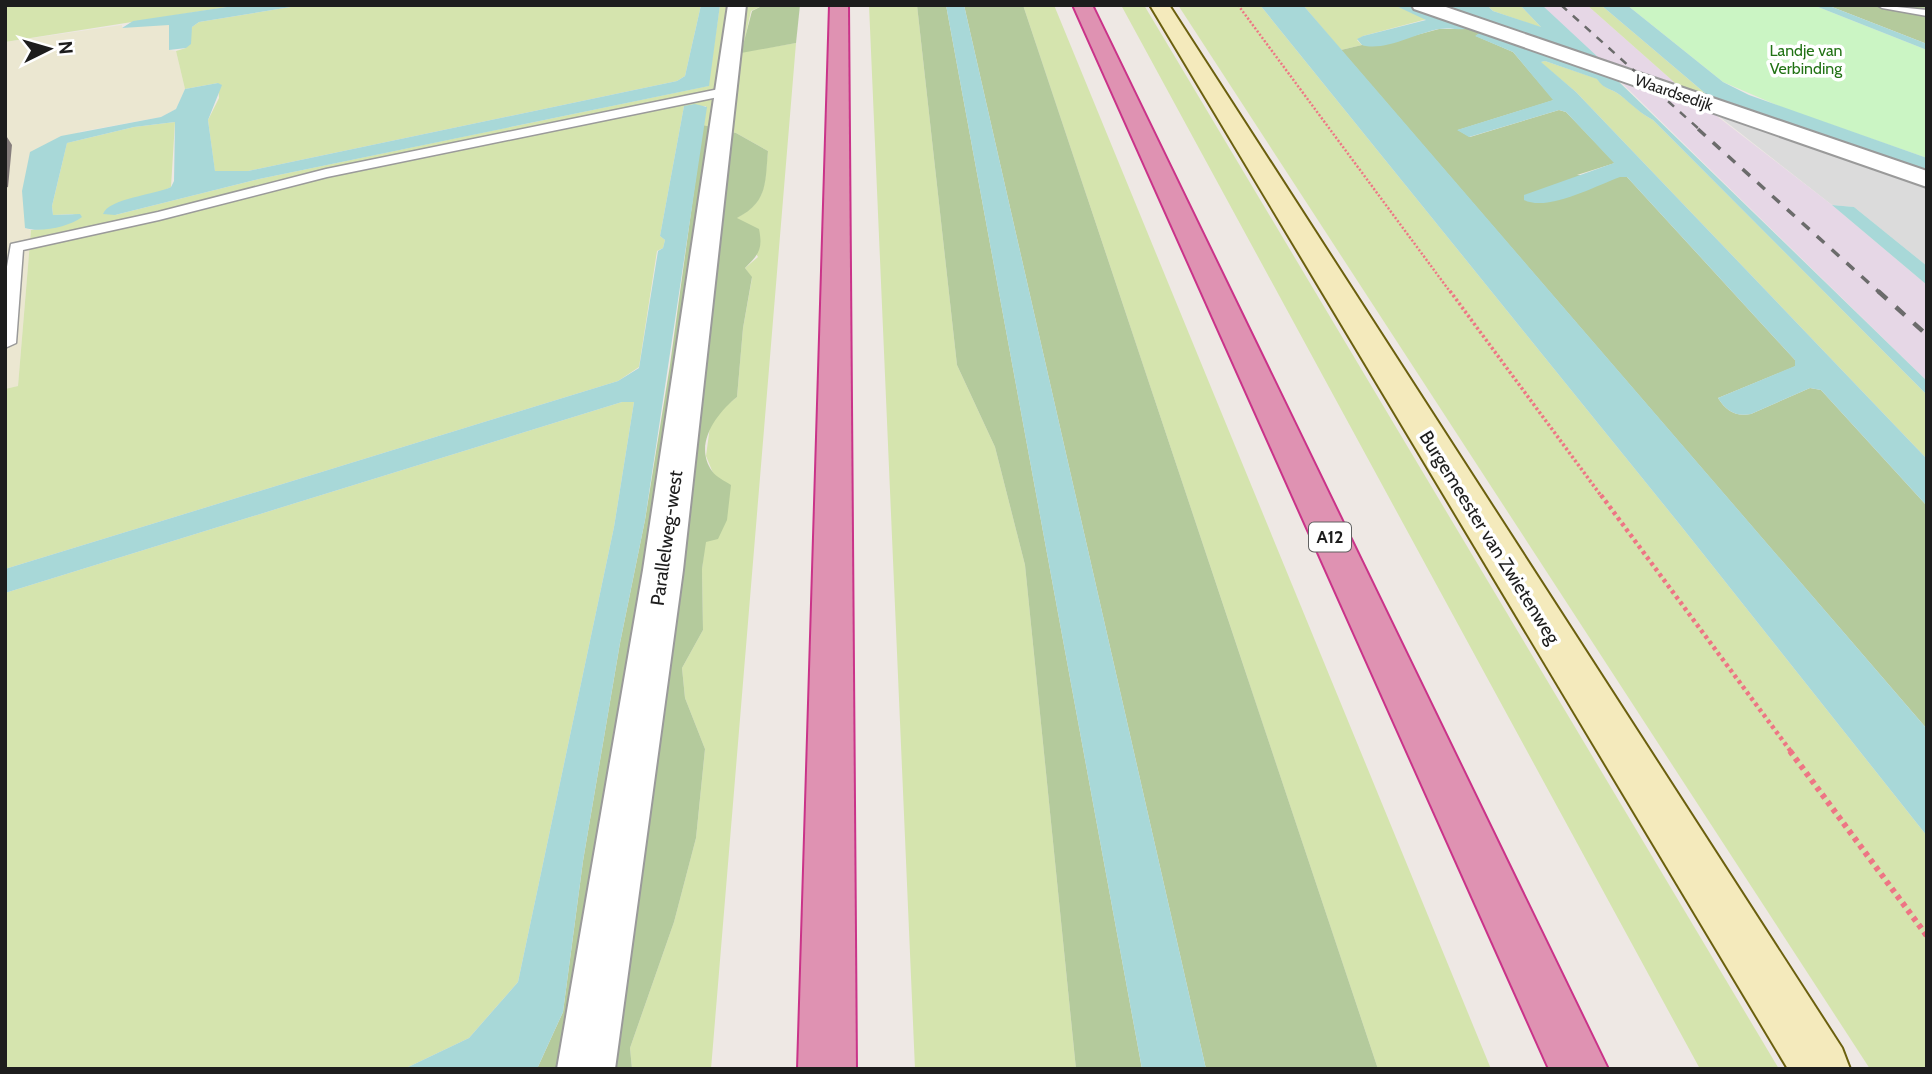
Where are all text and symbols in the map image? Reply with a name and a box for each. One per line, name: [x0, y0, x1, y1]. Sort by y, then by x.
north arrow: [14, 14, 84, 84]
text: N: [53, 40, 77, 55]
park label: Landje van Verbinding: [1769, 41, 1843, 78]
street label: Waardsedijk: [1632, 70, 1716, 115]
street label: Burgemeester van Zwietenweg: [1414, 426, 1565, 649]
street label: Parallelweg-west: [646, 468, 687, 607]
road number: A12: [1309, 522, 1351, 552]

